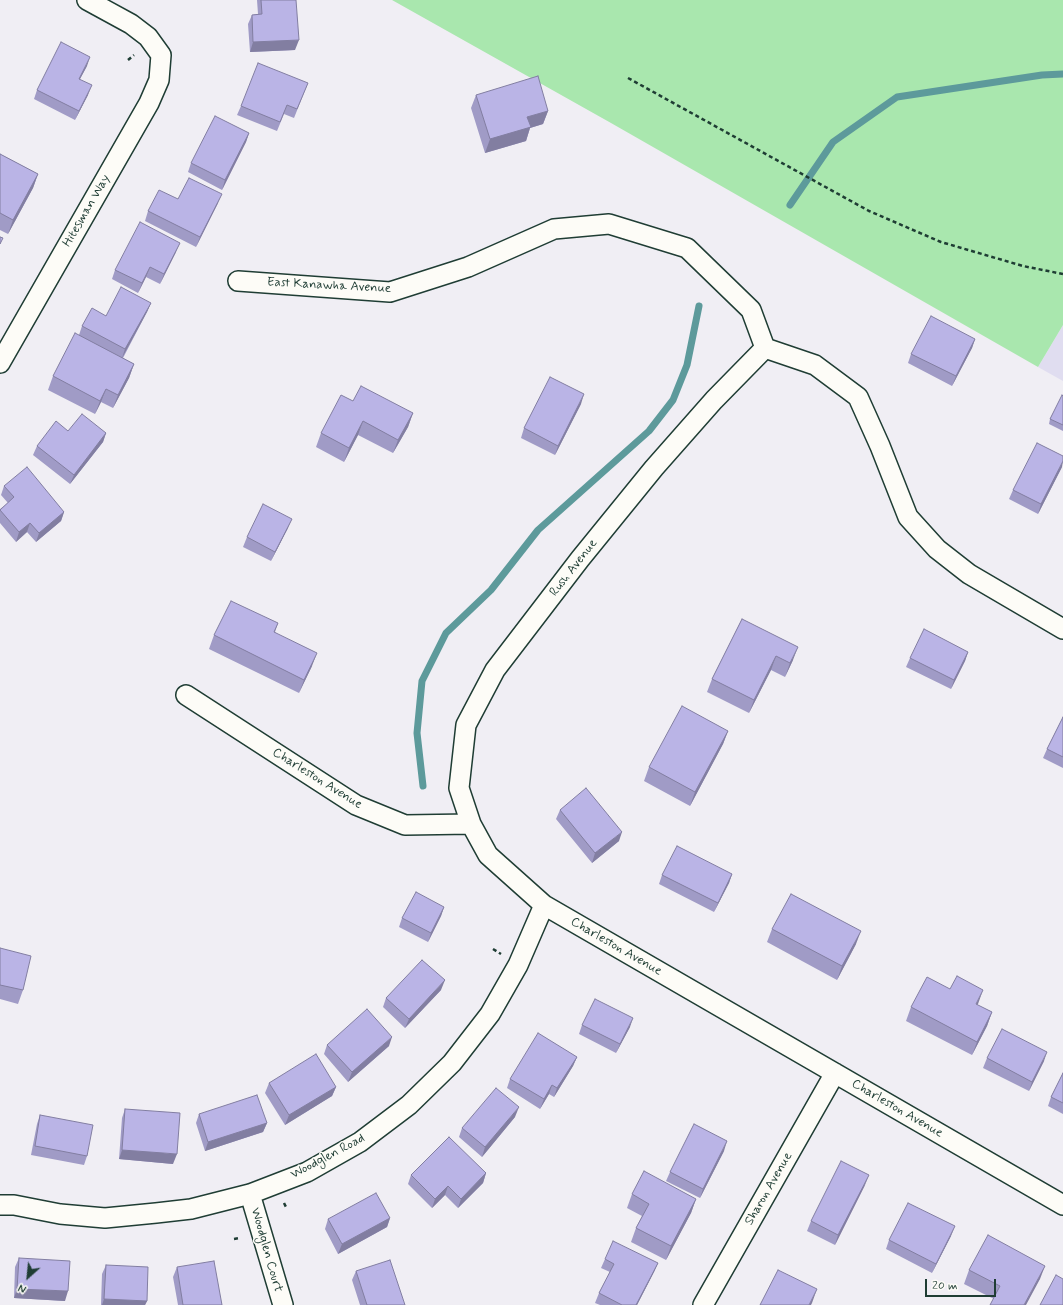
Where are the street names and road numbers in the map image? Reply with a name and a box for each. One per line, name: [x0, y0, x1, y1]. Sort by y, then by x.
street label: Hitesman Way: [60, 172, 114, 250]
street label: East Kanawha Avenue: [266, 275, 392, 297]
street label: Rush Avenue: [547, 536, 601, 600]
street label: Charleston Avenue: [269, 745, 365, 813]
street label: Charleston Avenue: [567, 914, 665, 980]
street label: Charleston Avenue: [848, 1076, 946, 1142]
street label: Woodglen Road: [288, 1131, 368, 1183]
street label: Sharon Avenue: [742, 1150, 796, 1228]
street label: Woodglen Court: [247, 1206, 285, 1294]

